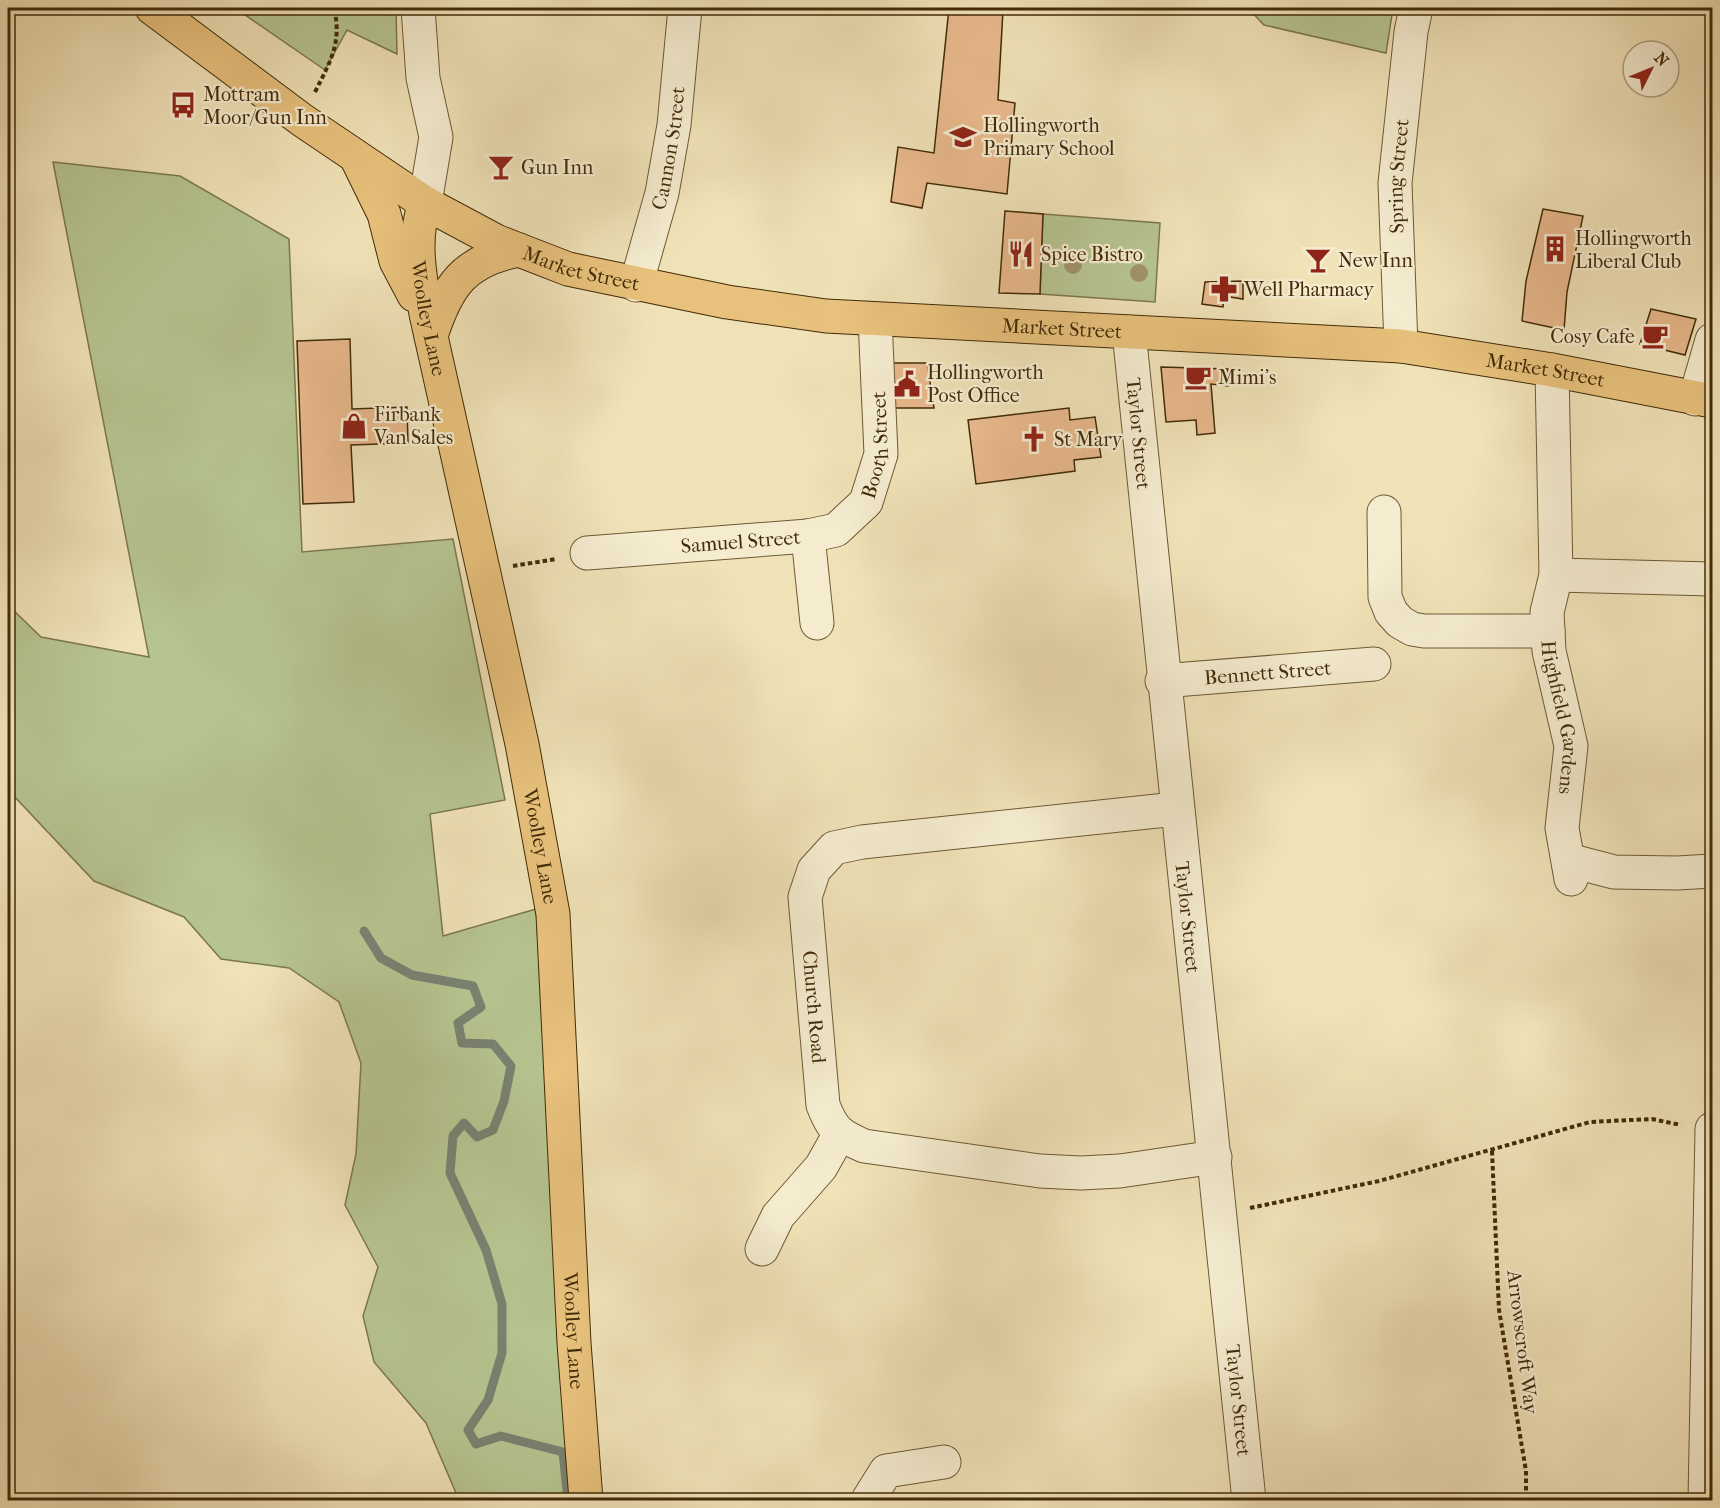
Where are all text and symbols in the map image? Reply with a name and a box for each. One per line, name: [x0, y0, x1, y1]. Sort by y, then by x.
north arrow: [1621, 39, 1681, 99]
text: N: [1651, 48, 1673, 71]
place label: Mottram Moor/Gun Inn: [203, 83, 327, 129]
street label: Cannon Street: [647, 85, 690, 213]
bus stop icon: Mottram Moor/Gun Inn: [168, 90, 198, 120]
place label: Hollingworth Primary School: [983, 114, 1115, 160]
street label: Spring Street: [1384, 118, 1414, 234]
school or university icon: Hollingworth Primary School: [948, 122, 978, 152]
bar icon: Gun Inn: [486, 152, 516, 182]
place label: Gun Inn: [521, 156, 594, 179]
place label: Hollingworth Liberal Club: [1575, 227, 1692, 273]
building icon: Hollingworth Liberal Club: [1540, 234, 1570, 264]
restaurant icon: Spice Bistro: [1006, 239, 1036, 269]
street label: Market Street: [519, 242, 641, 296]
place label: Spice Bistro: [1041, 243, 1143, 266]
bar icon: New Inn: [1303, 245, 1333, 275]
place label: New Inn: [1338, 249, 1413, 272]
street label: Woolley Lane: [406, 259, 451, 378]
pharmacy icon: Well Pharmacy: [1209, 274, 1239, 304]
place label: Well Pharmacy: [1243, 278, 1375, 301]
street label: Market Street: [1001, 314, 1122, 343]
cafe icon: Cosy Cafe: [1640, 321, 1670, 351]
place label: Cosy Cafe: [1550, 325, 1635, 348]
street label: Market Street: [1484, 349, 1607, 392]
place label: Hollingworth Post Office: [927, 361, 1044, 407]
cafe icon: Mimi's: [1183, 362, 1213, 392]
place label: Mimi's: [1218, 366, 1276, 389]
public building icon: Hollingworth Post Office: [892, 369, 922, 399]
street label: Taylor Street: [1121, 377, 1155, 491]
street label: Booth Street: [857, 391, 893, 501]
place label: Firbank Van Sales: [373, 403, 453, 449]
shop icon: Firbank Van Sales: [339, 411, 369, 441]
church icon: St Mary: [1019, 424, 1049, 454]
place label: St Mary: [1054, 428, 1124, 451]
street label: Samuel Street: [680, 526, 801, 558]
street label: Highfield Gardens: [1536, 640, 1582, 796]
street label: Bennett Street: [1203, 656, 1332, 690]
street label: Woolley Lane: [518, 786, 562, 906]
street label: Taylor Street: [1170, 860, 1205, 974]
street label: Church Road: [798, 950, 830, 1065]
street label: Arrowscroft Way: [1502, 1268, 1543, 1417]
street label: Woolley Lane: [559, 1271, 588, 1390]
street label: Taylor Street: [1221, 1343, 1255, 1457]

